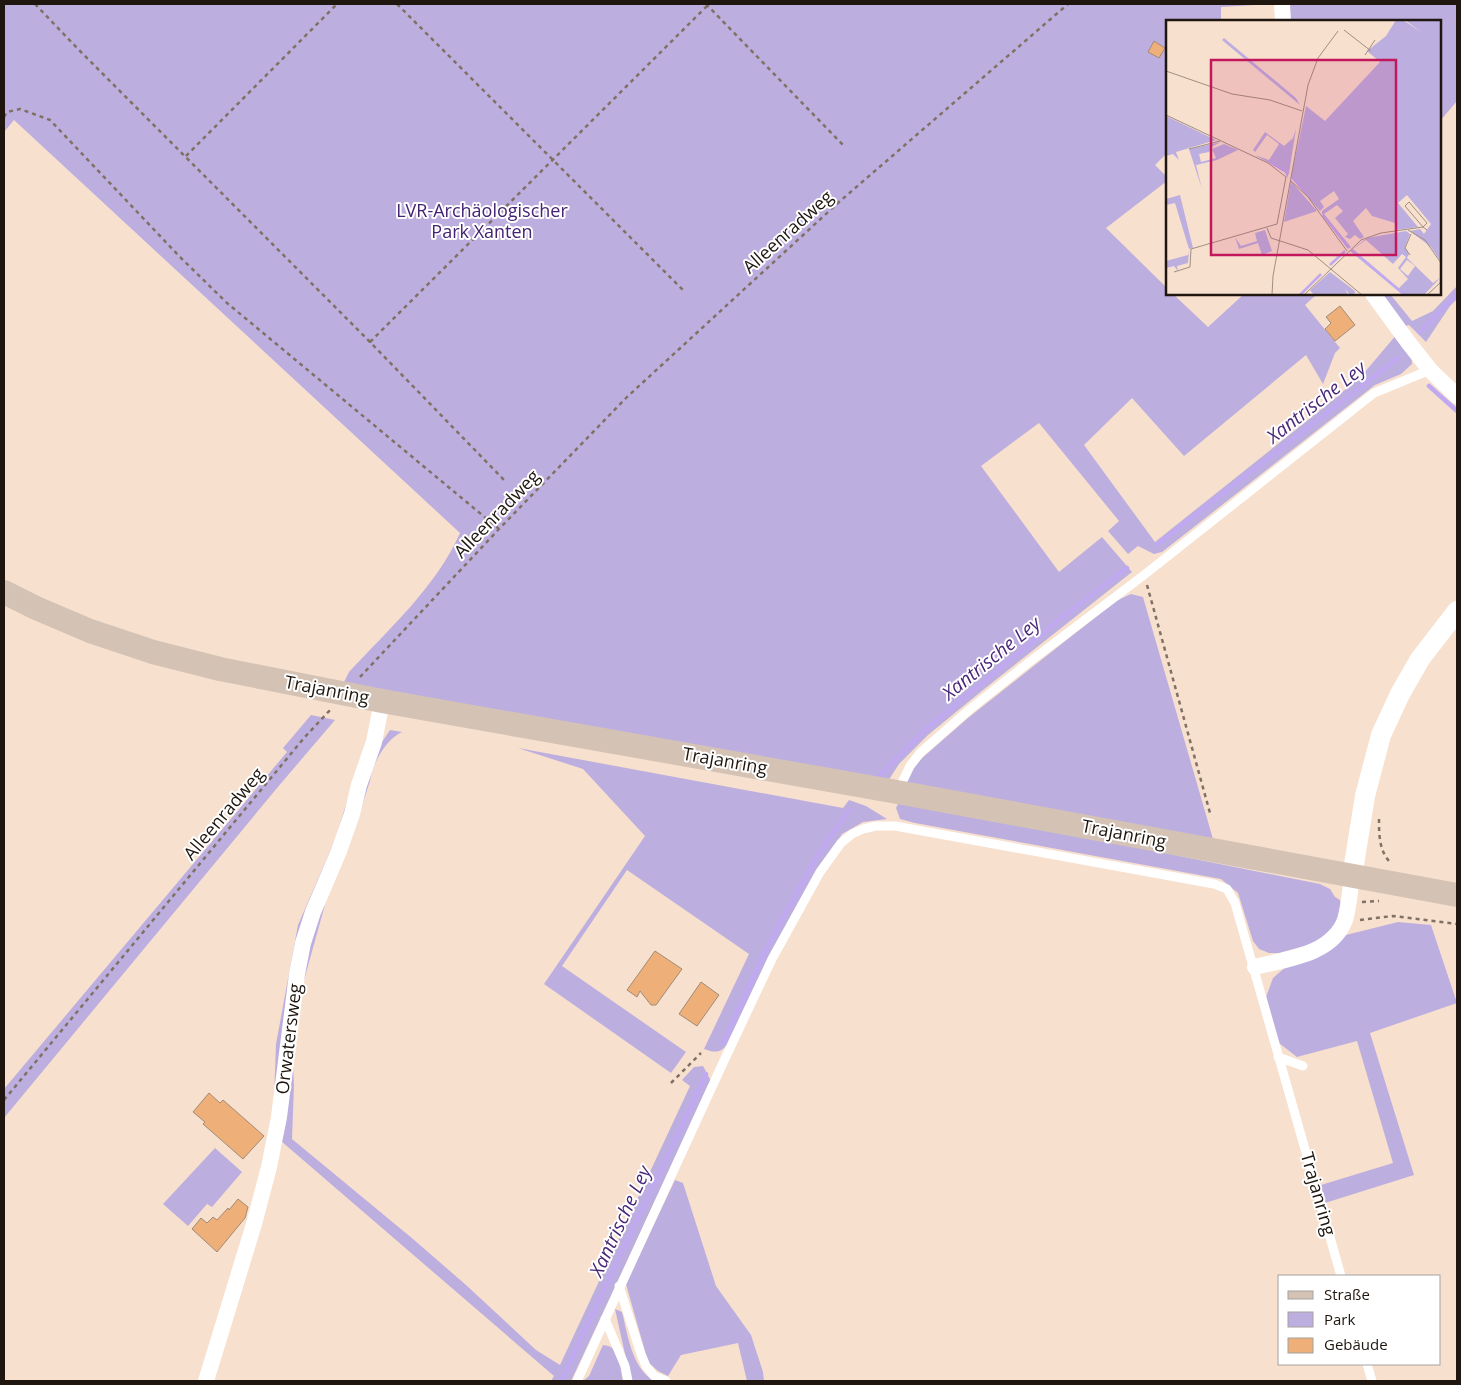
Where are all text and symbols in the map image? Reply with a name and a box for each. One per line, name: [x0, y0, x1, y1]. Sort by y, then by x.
inset map: [1166, 20, 1441, 295]
street label: Alleenradweg: [737, 184, 838, 278]
park label: LVR-Archäologischer Park Xanten: [396, 198, 568, 243]
water label: Xantrische Ley: [1260, 354, 1372, 450]
street label: Alleenradweg: [448, 464, 545, 563]
water label: Xantrische Ley: [936, 609, 1047, 706]
street label: Trajanring: [283, 669, 372, 709]
street label: Trajanring: [681, 741, 770, 779]
street label: Alleenradweg: [177, 762, 269, 865]
street label: Trajanring: [1080, 813, 1169, 853]
street label: Orwatersweg: [269, 982, 307, 1096]
street label: Trajanring: [1296, 1149, 1342, 1238]
water label: Xantrische Ley: [583, 1160, 658, 1282]
legend: [1278, 1275, 1441, 1365]
text: Straße: [1324, 1284, 1370, 1304]
text: Park: [1324, 1309, 1355, 1329]
text: Gebäude: [1324, 1334, 1388, 1354]

